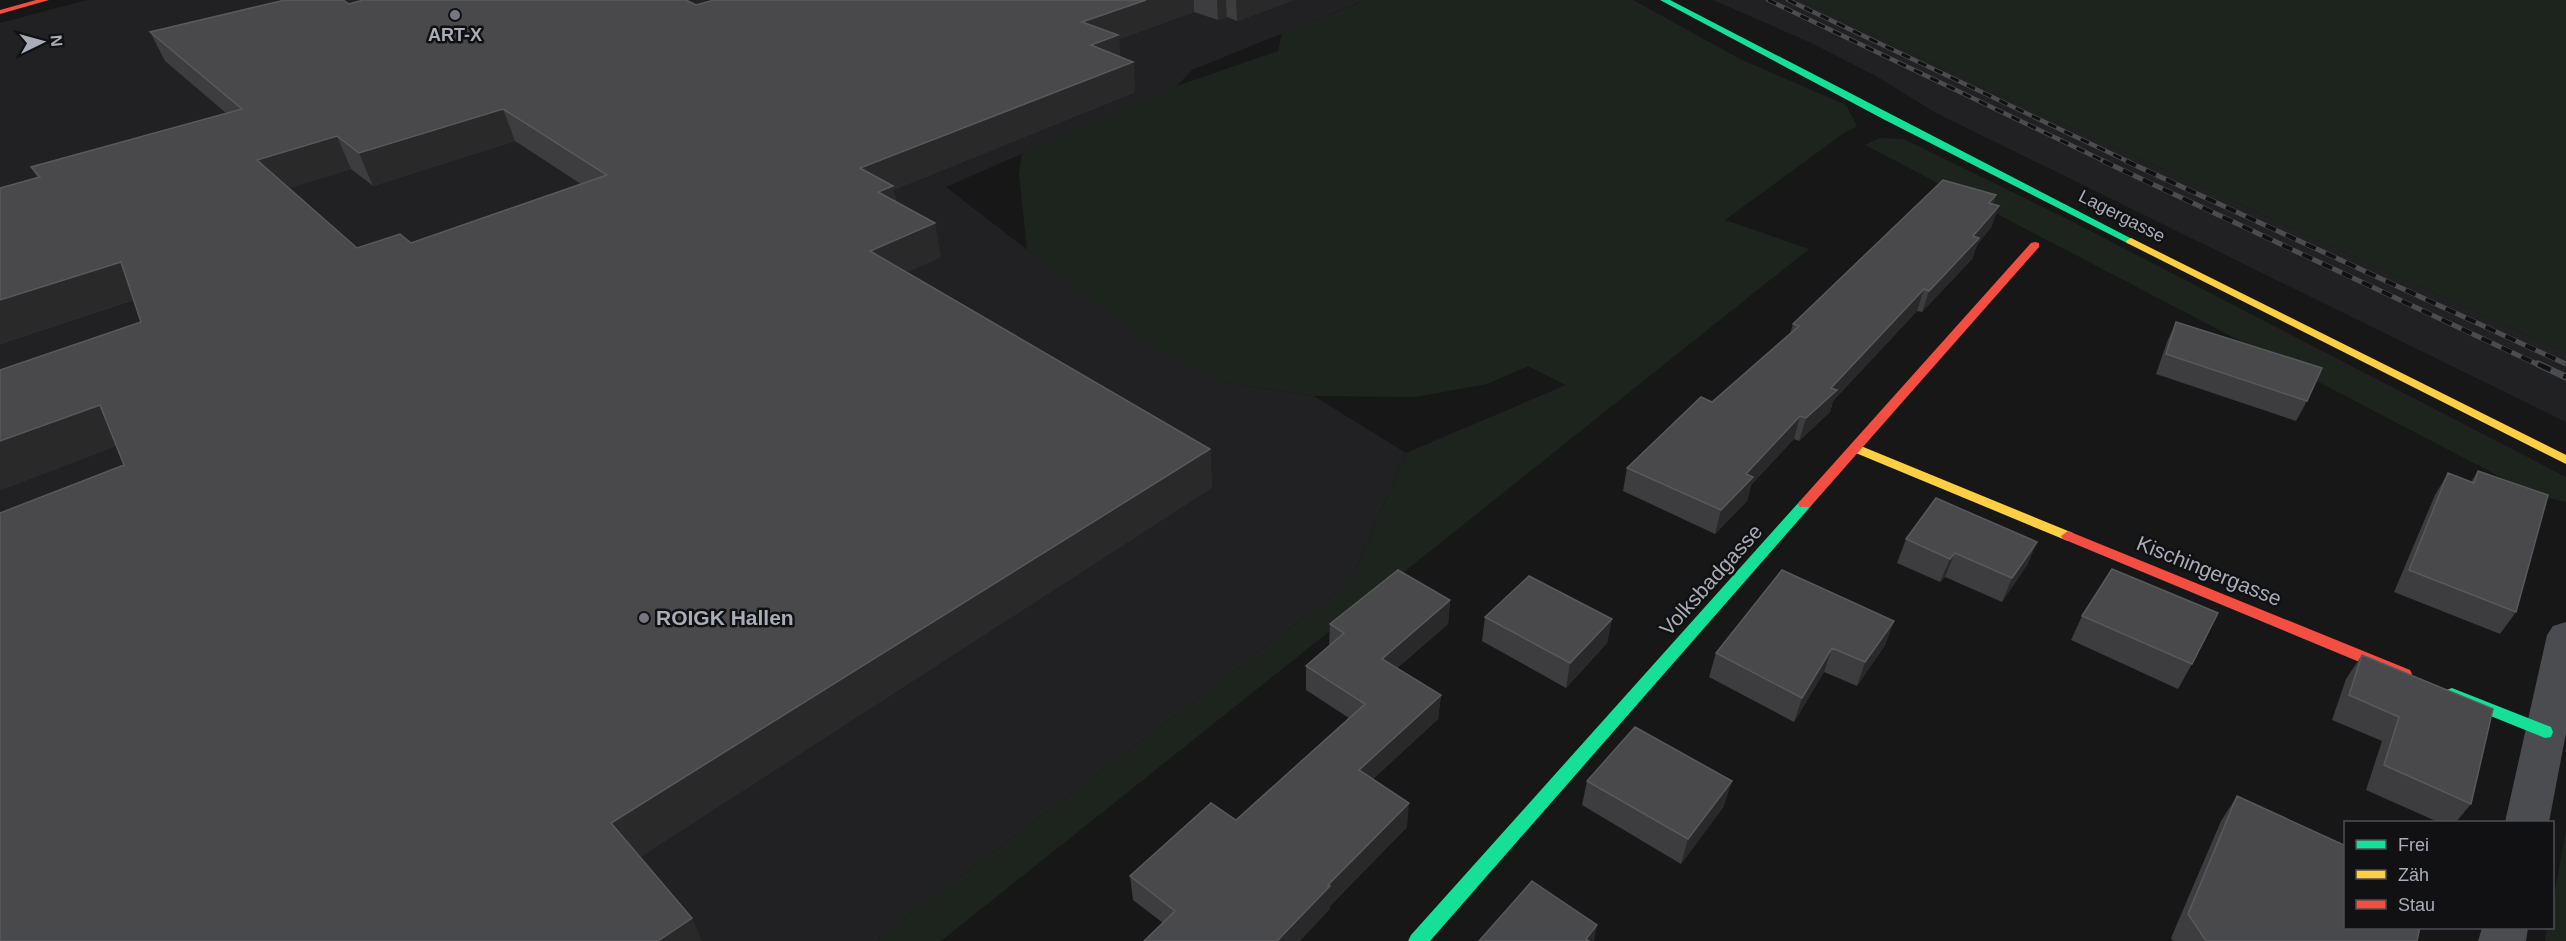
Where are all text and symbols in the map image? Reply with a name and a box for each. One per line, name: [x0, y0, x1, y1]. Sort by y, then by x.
marker: ART-X: [448, 8, 462, 22]
north arrow: [12, 12, 72, 72]
place label: ART-X: [428, 25, 482, 45]
text: N: [47, 34, 65, 47]
street label: Lagergasse: [2076, 186, 2168, 246]
street label: Volksbadgasse: [1655, 519, 1766, 640]
street label: Kischingergasse: [2133, 531, 2285, 610]
place label: ROIGK Hallen: [656, 606, 794, 629]
marker: ROIGK Hallen: [637, 611, 651, 625]
legend: [2344, 821, 2554, 929]
text: Frei: [2398, 835, 2429, 855]
text: Zäh: [2398, 865, 2429, 885]
text: Stau: [2398, 895, 2435, 915]

